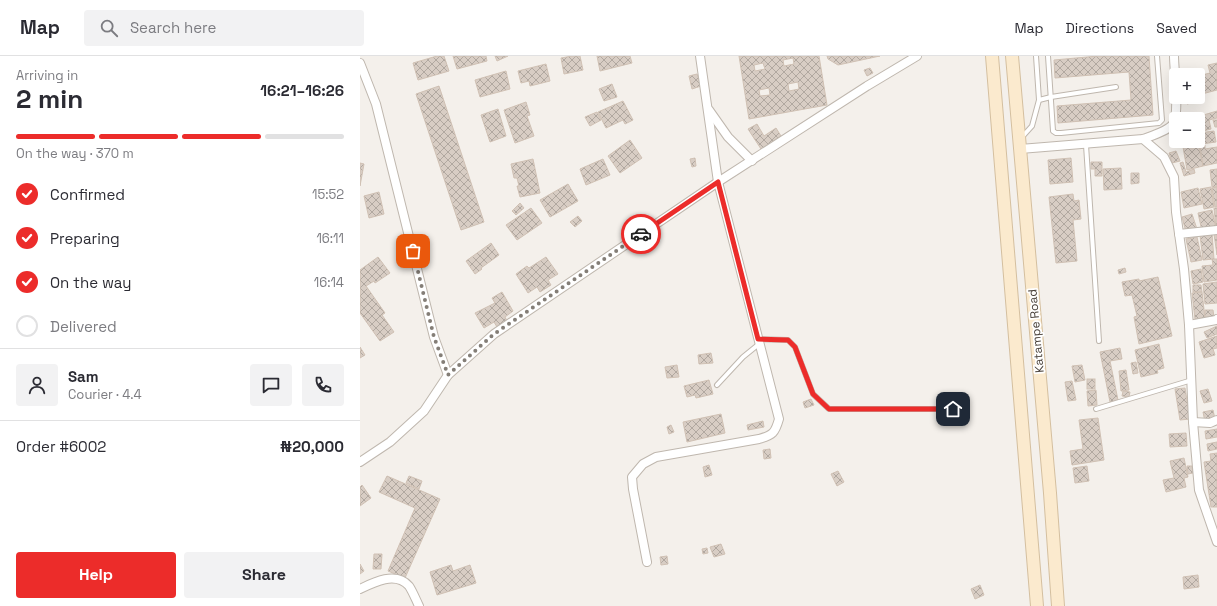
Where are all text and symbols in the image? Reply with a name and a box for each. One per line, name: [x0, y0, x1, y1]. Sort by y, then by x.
search box: [84, 10, 364, 46]
text: Map: [20, 15, 60, 40]
icon: search: [98, 17, 120, 39]
text: Search here: [130, 18, 216, 37]
text: Map: [1014, 19, 1044, 37]
text: Directions: [1066, 19, 1134, 37]
text: Saved: [1156, 19, 1197, 37]
text: Arriving in: [16, 67, 78, 84]
map controls: [1169, 68, 1205, 148]
button: +: [1169, 68, 1205, 104]
text: 16:21–16:26: [260, 81, 344, 100]
text: 2 min: [16, 82, 83, 116]
button: −: [1169, 112, 1205, 148]
text: On the way · 370 m: [16, 145, 134, 162]
icon: check: [16, 183, 38, 205]
text: Confirmed: [50, 185, 125, 204]
text: 15:52: [312, 186, 344, 203]
courier: [621, 214, 661, 254]
icon: car: [630, 223, 652, 245]
icon: check: [16, 227, 38, 249]
text: Preparing: [50, 229, 120, 248]
text: 16:11: [316, 230, 344, 247]
pin: [396, 234, 430, 268]
icon: bag: [402, 240, 424, 262]
icon: check: [16, 271, 38, 293]
text: On the way: [50, 273, 131, 292]
text: 16:14: [314, 274, 344, 291]
street label: Katampe Road: [1024, 289, 1048, 373]
text: Delivered: [50, 317, 117, 336]
button: person: [16, 364, 58, 406]
button: chat: [250, 364, 292, 406]
button: phone: [302, 364, 344, 406]
text: Sam: [68, 367, 99, 386]
text: Courier · 4.4: [68, 386, 142, 403]
pin: [936, 392, 970, 426]
icon: home: [942, 398, 964, 420]
text: Order #6002: [16, 437, 106, 456]
text: ₦20,000: [280, 437, 344, 456]
button: Help: [16, 552, 176, 598]
button: Share: [184, 552, 344, 598]

